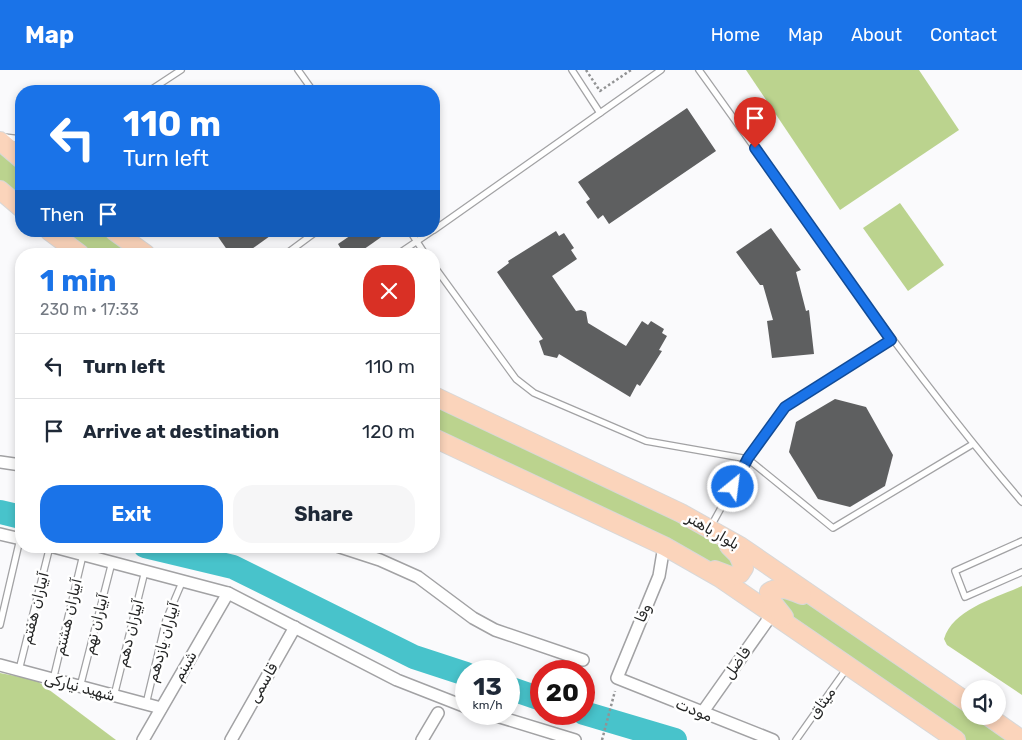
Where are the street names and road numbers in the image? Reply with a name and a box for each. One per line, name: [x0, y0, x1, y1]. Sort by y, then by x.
street label: بلوار باهنر: [682, 508, 743, 553]
street label: آبیاران هفتم: [17, 569, 54, 646]
street label: آبیاران هشتم: [50, 576, 87, 657]
street label: آبیاران نهم: [80, 591, 113, 656]
street label: آبیاران دهم: [113, 597, 148, 669]
street label: آبیاران یازدهم: [143, 599, 184, 684]
street label: وفا: [631, 601, 656, 625]
street label: فاضل: [720, 643, 754, 683]
street label: شبنم: [169, 648, 202, 685]
street label: قاسمی: [245, 660, 281, 706]
street label: شهید نیارکی: [43, 669, 117, 705]
street label: میثاق: [805, 684, 839, 722]
street label: مودت: [673, 695, 715, 725]

